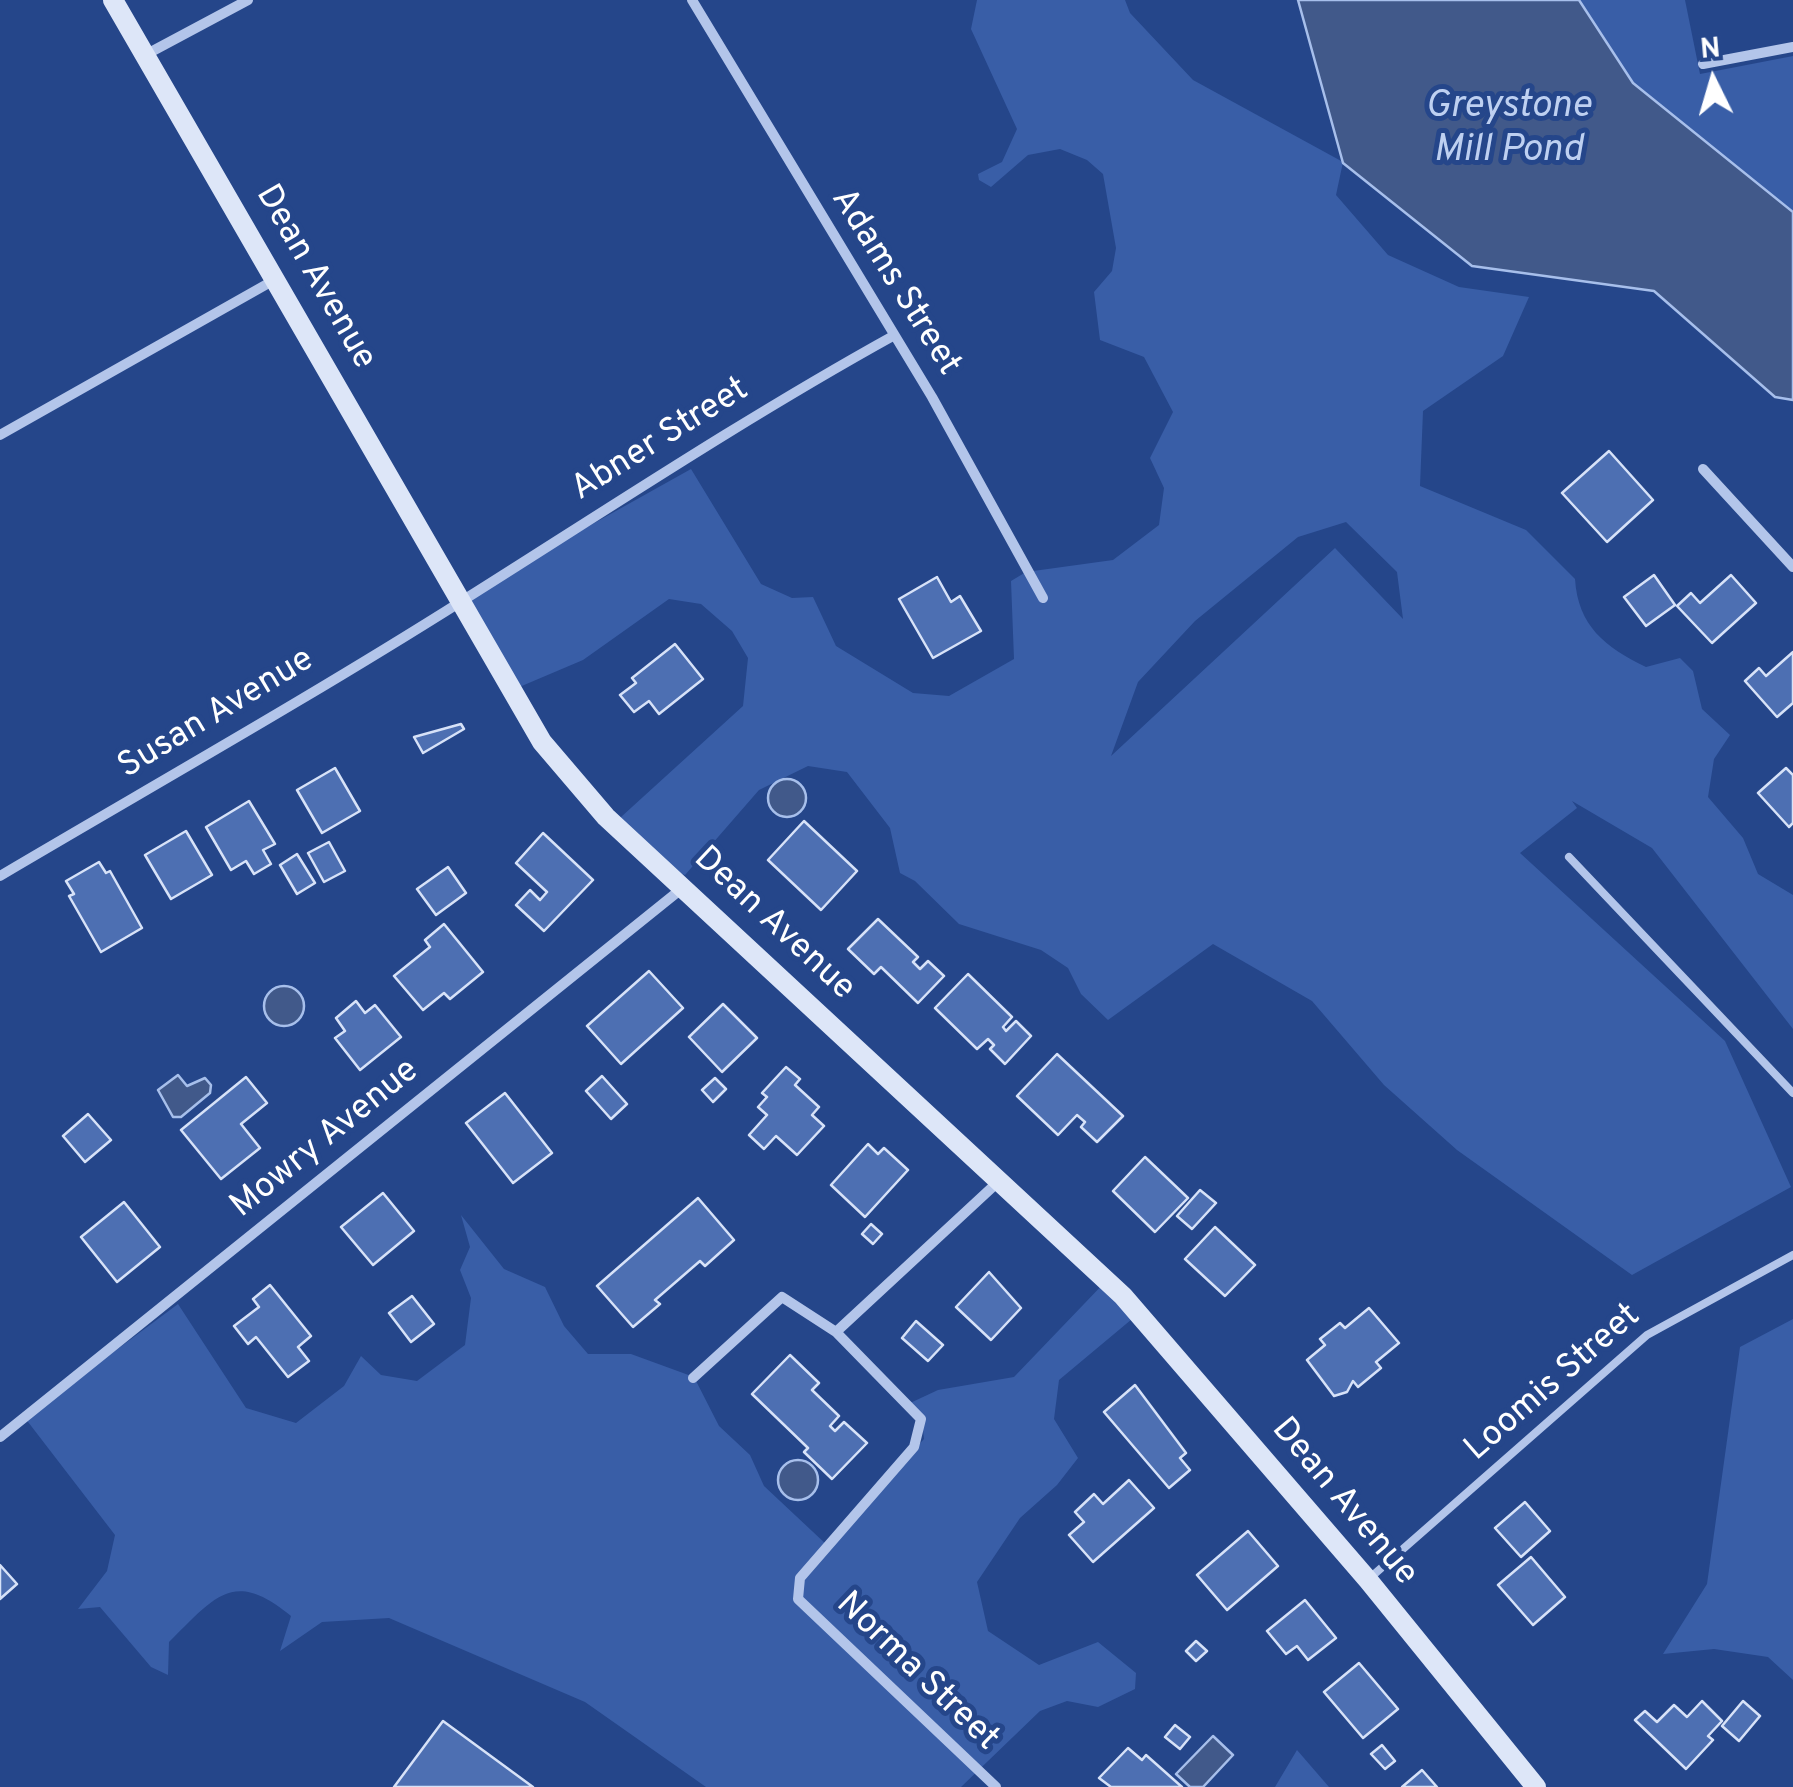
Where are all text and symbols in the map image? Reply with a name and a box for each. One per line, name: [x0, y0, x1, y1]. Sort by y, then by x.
north arrow: [1663, 30, 1763, 130]
text: N: [1699, 31, 1722, 69]
water label: Greystone Mill Pond: [1425, 85, 1591, 174]
street label: Dean Avenue: [244, 178, 384, 378]
street label: Adams Street: [820, 182, 968, 384]
street label: Abner Street: [565, 370, 757, 512]
street label: Susan Avenue: [112, 640, 322, 790]
street label: Dean Avenue: [683, 839, 863, 1011]
street label: Mowry Avenue: [223, 1051, 429, 1229]
street label: Loomis Street: [1458, 1296, 1650, 1472]
street label: Dean Avenue: [1261, 1411, 1425, 1595]
street label: Norma Street: [826, 1585, 1006, 1761]

